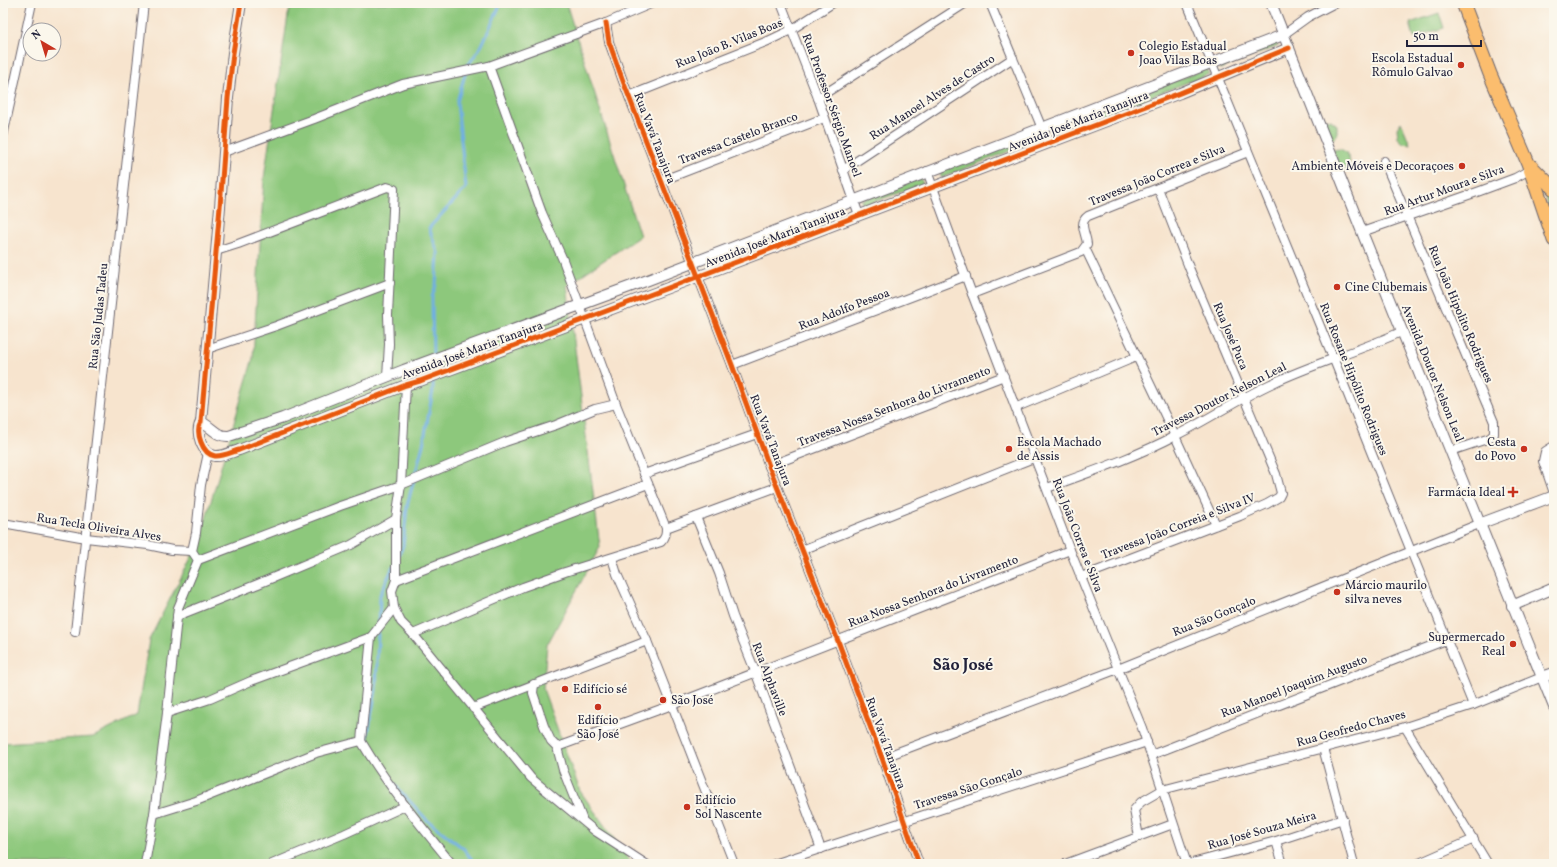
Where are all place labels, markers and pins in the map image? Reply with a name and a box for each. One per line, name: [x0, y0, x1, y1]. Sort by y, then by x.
place label: Colegio Estadual Joao Vilas Boas: [1139, 39, 1227, 69]
marker: Colegio Estadual Joao Vilas Boas: [1126, 48, 1136, 58]
place label: Escola Estadual Rômulo Galvao: [1371, 51, 1453, 81]
marker: Escola Estadual Rômulo Galvao: [1456, 60, 1466, 70]
place label: Ambiente Móveis e Decoraçoes: [1292, 159, 1454, 175]
marker: Ambiente Móveis e Decoraçoes: [1457, 161, 1467, 171]
place label: Cine Clubemais: [1345, 280, 1428, 296]
marker: Cine Clubemais: [1332, 282, 1342, 292]
place label: Escola Machado de Assis: [1017, 435, 1101, 465]
place label: Cesta do Povo: [1475, 435, 1516, 465]
marker: Escola Machado de Assis: [1004, 444, 1014, 454]
marker: Cesta do Povo: [1519, 444, 1529, 454]
place label: Farmácia Ideal: [1428, 485, 1505, 501]
marker: Farmácia Ideal: [1508, 487, 1518, 497]
place label: Márcio maurilo silva neves: [1345, 578, 1427, 608]
marker: Márcio maurilo silva neves: [1332, 587, 1342, 597]
place label: Supermercado Real: [1428, 630, 1505, 660]
marker: Supermercado Real: [1508, 639, 1518, 649]
place label: Edifício sé: [573, 682, 627, 698]
marker: Edifício sé: [560, 684, 570, 694]
place label: São José: [671, 693, 714, 709]
marker: São José: [658, 695, 668, 705]
marker: Edifício São José: [593, 702, 603, 712]
place label: Edifício São José: [577, 713, 620, 743]
place label: Edifício Sol Nascente: [695, 793, 762, 823]
marker: Edifício Sol Nascente: [682, 802, 692, 812]

